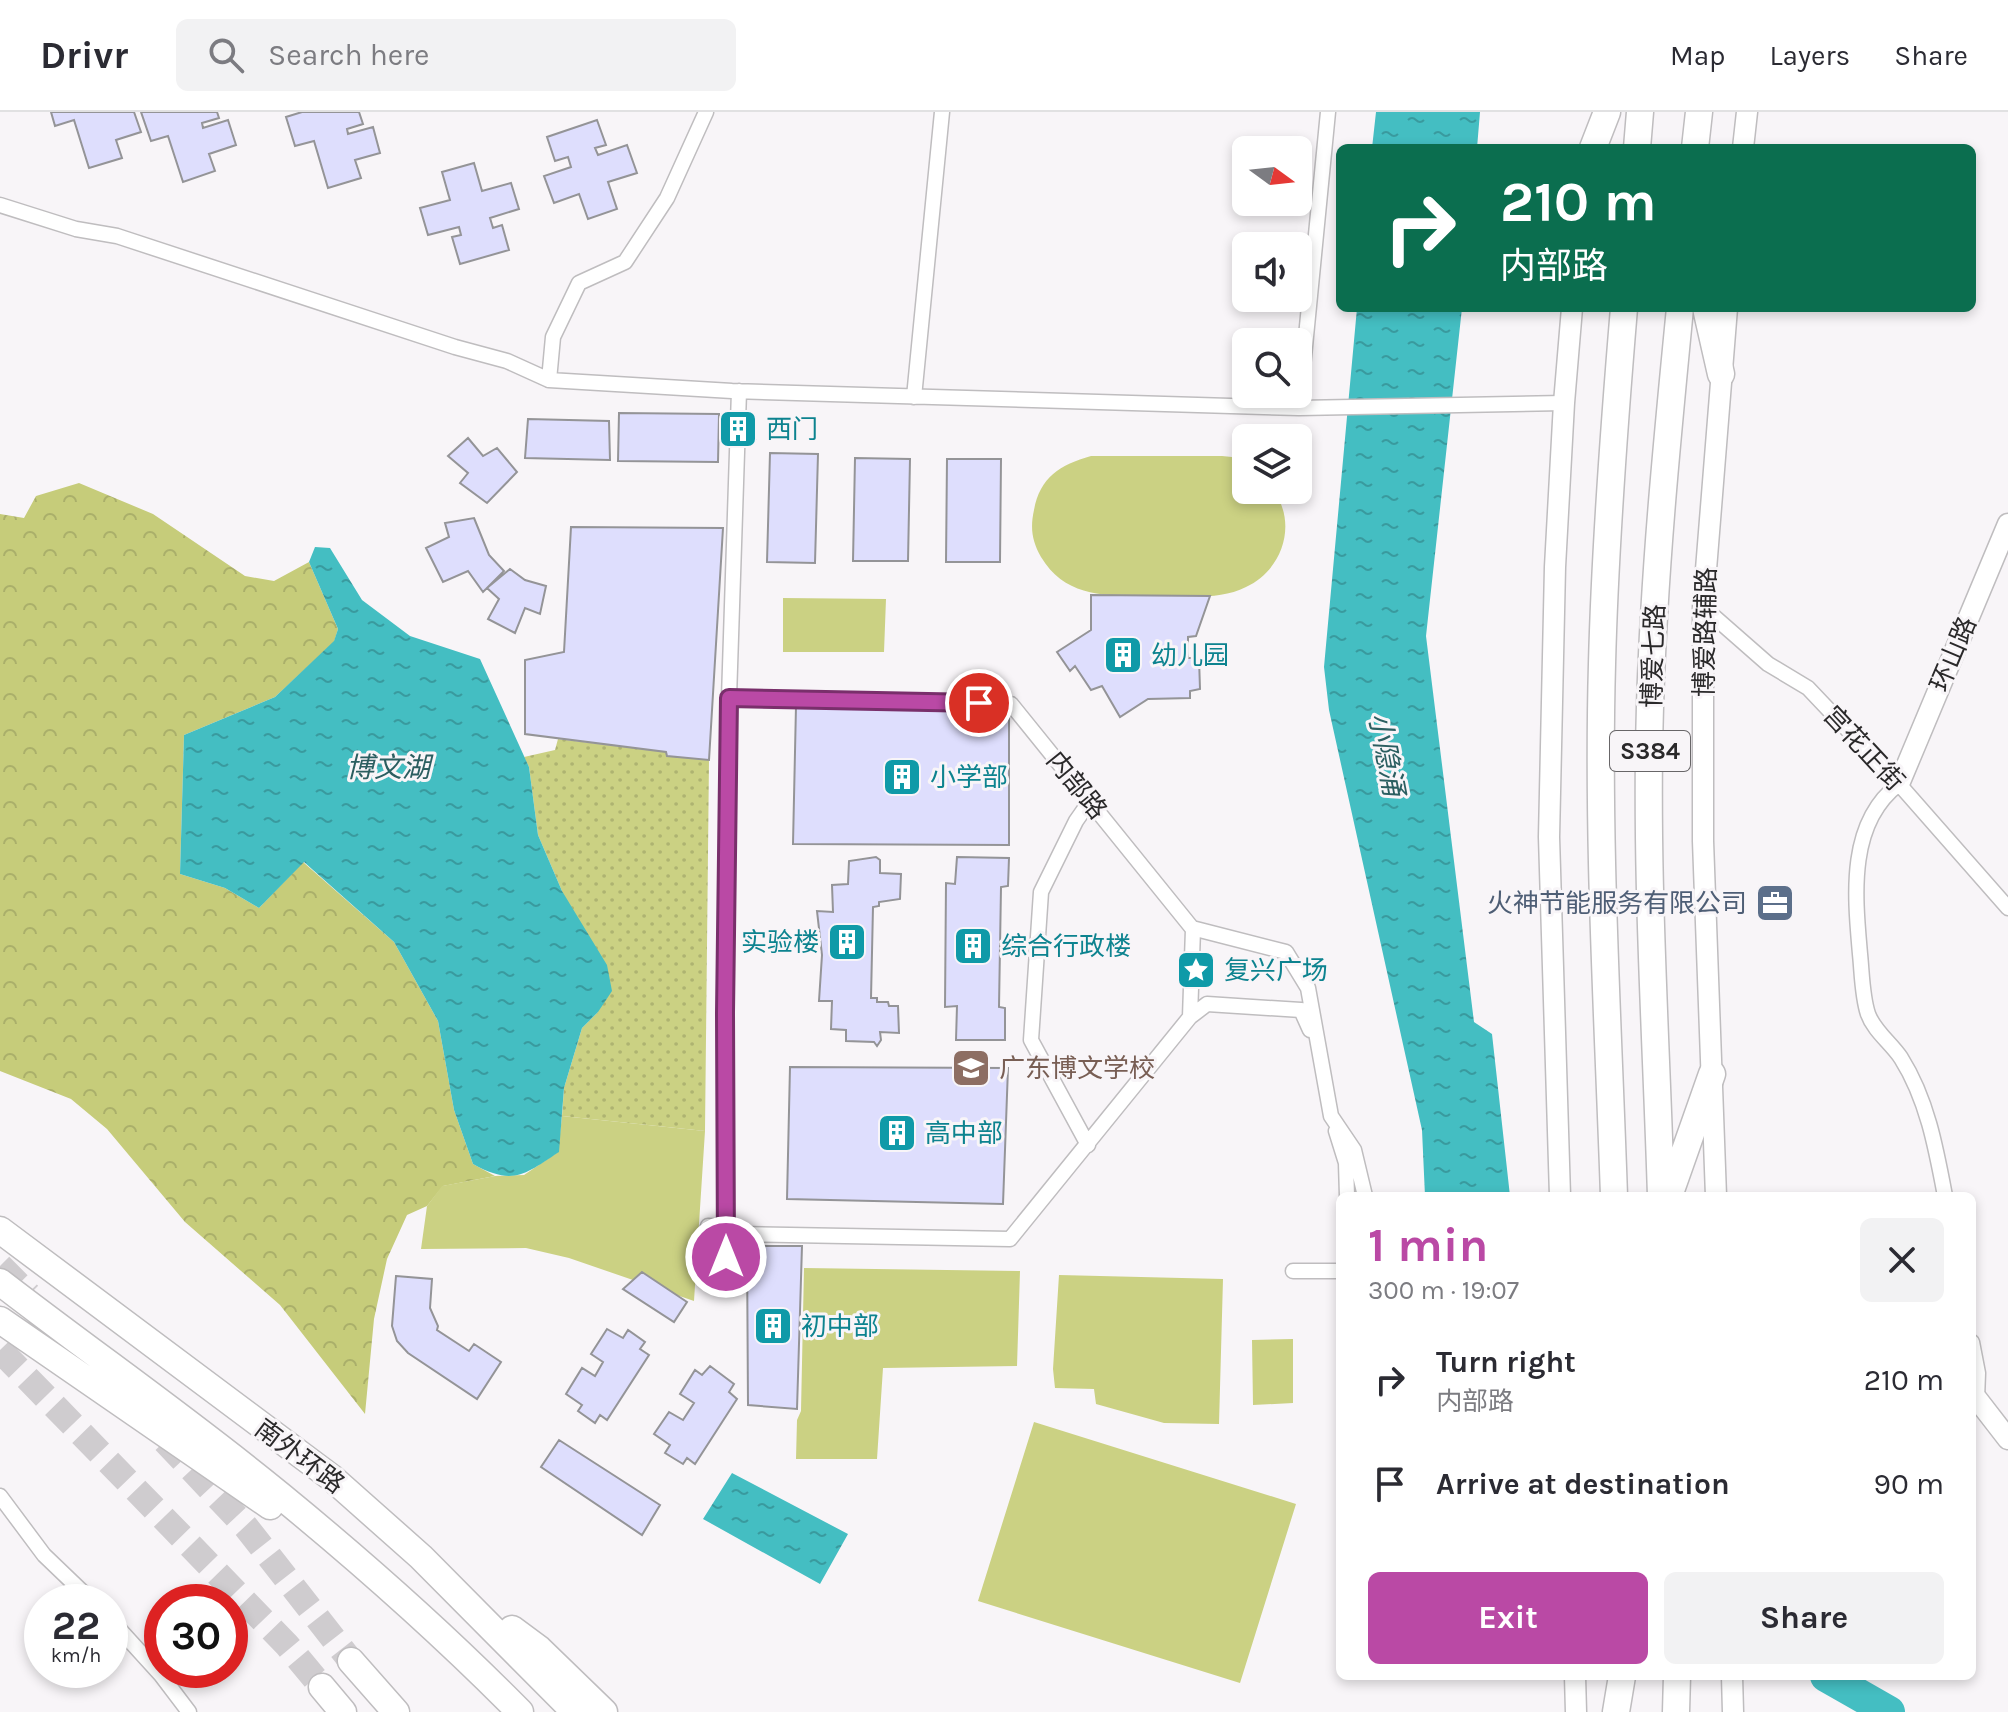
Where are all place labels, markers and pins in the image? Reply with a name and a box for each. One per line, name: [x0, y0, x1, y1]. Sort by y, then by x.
building icon: 西门: [717, 408, 759, 450]
place label: 西门: [766, 414, 818, 445]
building icon: 幼儿园: [1102, 634, 1144, 676]
place label: 幼儿园: [1151, 640, 1229, 671]
pin: [945, 669, 1013, 737]
building icon: 小学部: [881, 756, 923, 798]
place label: 小学部: [930, 762, 1008, 793]
office icon: 火神节能服务有限公司: [1754, 882, 1796, 924]
place label: 火神节能服务有限公司: [1487, 888, 1747, 919]
building icon: 实验楼: [826, 921, 868, 963]
building icon: 综合行政楼: [952, 925, 994, 967]
place label: 实验楼: [741, 927, 819, 958]
place label: 综合行政楼: [1001, 931, 1131, 962]
place icon: 复兴广场: [1175, 949, 1217, 991]
place label: 复兴广场: [1224, 955, 1328, 986]
school or university icon: 广东博文学校: [950, 1047, 992, 1089]
place label: 广东博文学校: [999, 1053, 1155, 1084]
building icon: 高中部: [876, 1112, 918, 1154]
place label: 高中部: [925, 1118, 1003, 1149]
building icon: 初中部: [752, 1305, 794, 1347]
place label: 初中部: [801, 1311, 879, 1342]

